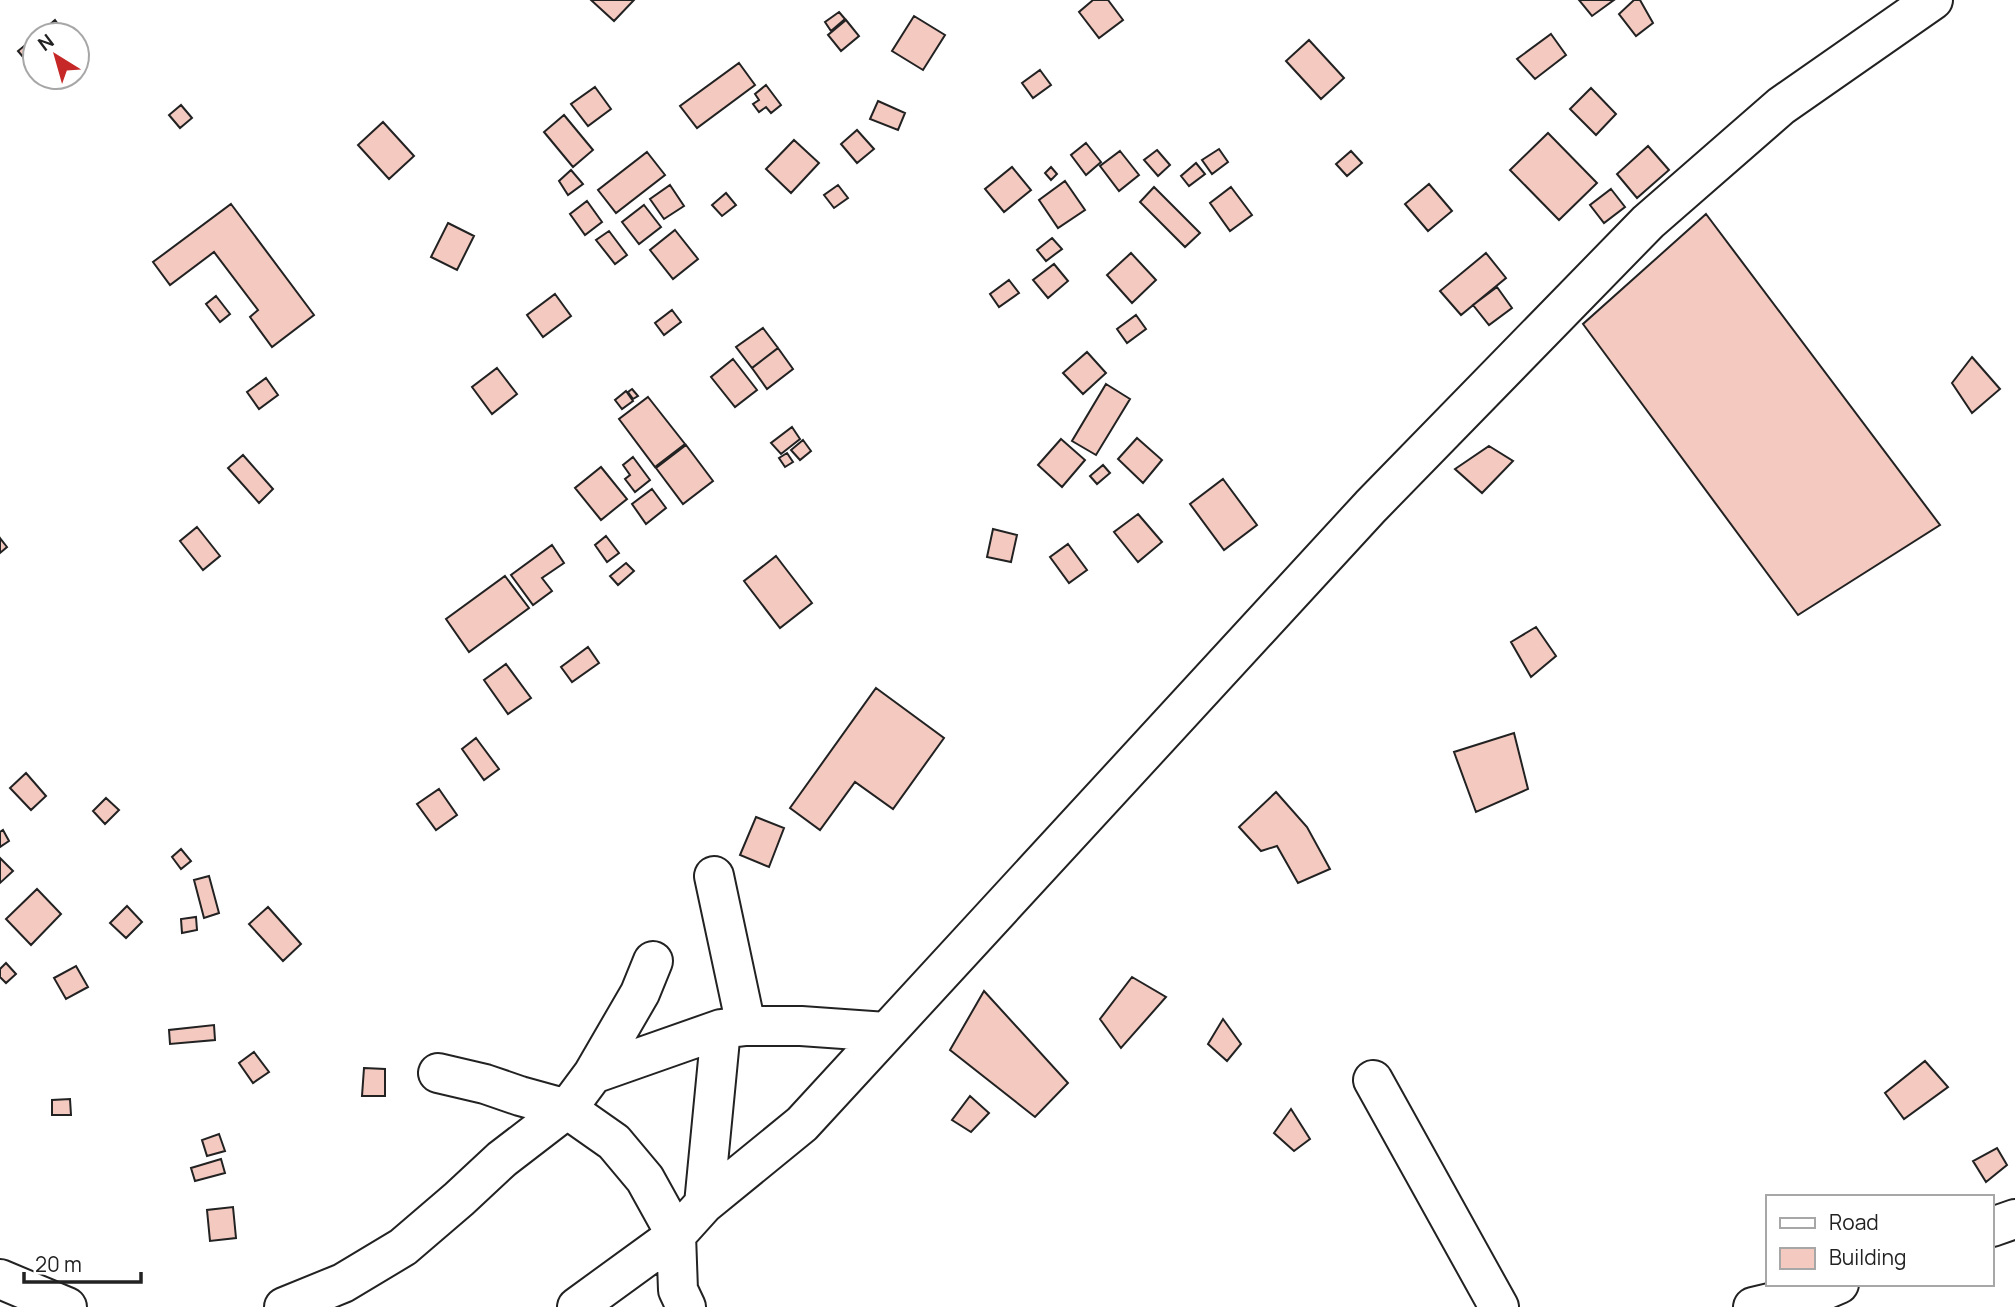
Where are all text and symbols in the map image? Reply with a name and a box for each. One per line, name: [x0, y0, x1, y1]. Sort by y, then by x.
north arrow: [21, 21, 91, 91]
text: N: [32, 28, 59, 57]
legend: [1766, 1195, 1994, 1286]
text: Road: [1829, 1208, 1879, 1236]
scale bar: [24, 1240, 142, 1284]
text: Building: [1829, 1243, 1906, 1271]
text: 20 m: [35, 1250, 82, 1278]

